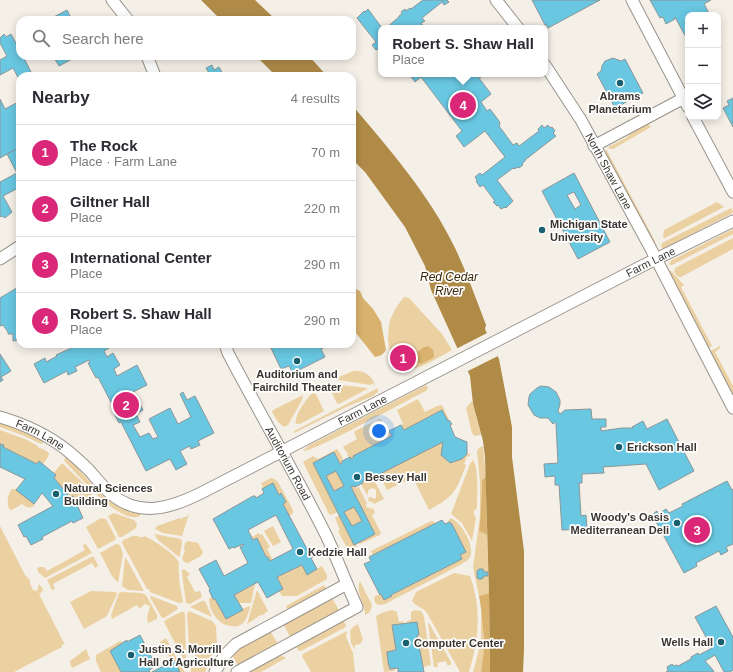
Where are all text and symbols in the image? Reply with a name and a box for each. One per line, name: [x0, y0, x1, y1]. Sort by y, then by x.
map controls: [685, 12, 721, 120]
button: +: [685, 12, 721, 48]
search box: [16, 16, 356, 60]
popup: [378, 25, 548, 77]
icon: search: [30, 27, 52, 49]
text: Search here: [62, 30, 144, 47]
text: Robert S. Shaw Hall: [392, 35, 534, 52]
button: −: [685, 48, 721, 84]
text: Place: [392, 52, 425, 67]
marker: Abrams Planetarium: [615, 78, 625, 88]
button: layers: [685, 84, 721, 120]
text: Nearby: [32, 88, 90, 107]
pin: 4: [450, 90, 476, 120]
place label: Abrams Planetarium: [589, 90, 652, 115]
text: 4 results: [291, 91, 340, 106]
street label: North Shaw Lane: [583, 131, 634, 211]
text: The Rock: [70, 137, 138, 154]
text: 1: [41, 145, 49, 160]
text: 70 m: [311, 145, 340, 160]
text: Place · Farm Lane: [70, 154, 177, 169]
text: Giltner Hall: [70, 193, 150, 210]
text: 2: [41, 201, 49, 216]
text: 220 m: [304, 201, 340, 216]
text: Place: [70, 210, 103, 225]
place label: Michigan State University: [550, 218, 628, 243]
marker: Michigan State University: [537, 225, 547, 235]
street label: Farm Lane: [624, 245, 677, 279]
text: International Center: [70, 249, 212, 266]
text: 3: [41, 257, 49, 272]
text: 290 m: [304, 257, 340, 272]
text: Place: [70, 266, 103, 281]
water label: Red Cedar River: [420, 270, 479, 298]
text: Robert S. Shaw Hall: [70, 305, 212, 322]
text: 4: [41, 313, 49, 328]
text: 290 m: [304, 313, 340, 328]
text: Place: [70, 322, 103, 337]
pin: 1: [390, 343, 416, 373]
marker: Auditorium and Fairchild Theater: [292, 356, 302, 366]
place label: Auditorium and Fairchild Theater: [253, 368, 342, 393]
pin: 2: [113, 390, 139, 420]
street label: Farm Lane: [336, 392, 389, 427]
street label: Farm Lane: [14, 417, 67, 452]
your location: [369, 421, 389, 441]
street label: Auditorium Road: [263, 424, 313, 502]
place label: Erickson Hall: [627, 441, 697, 453]
marker: Erickson Hall: [614, 442, 624, 452]
place label: Bessey Hall: [365, 471, 427, 483]
marker: Bessey Hall: [352, 472, 362, 482]
place label: Natural Sciences Building: [64, 482, 153, 507]
marker: Natural Sciences Building: [51, 489, 61, 499]
place label: Woody's Oasis Mediterranean Deli: [571, 511, 669, 536]
pin: 3: [684, 515, 710, 545]
marker: Woody's Oasis Mediterranean Deli: [672, 518, 682, 528]
place label: Kedzie Hall: [308, 546, 367, 558]
marker: Kedzie Hall: [295, 547, 305, 557]
place label: Wells Hall: [661, 636, 713, 648]
place label: Computer Center: [414, 637, 505, 649]
marker: Wells Hall: [716, 637, 726, 647]
marker: Computer Center: [401, 638, 411, 648]
place label: Justin S. Morrill Hall of Agriculture: [139, 643, 234, 668]
marker: Justin S. Morrill Hall of Agriculture: [126, 650, 136, 660]

